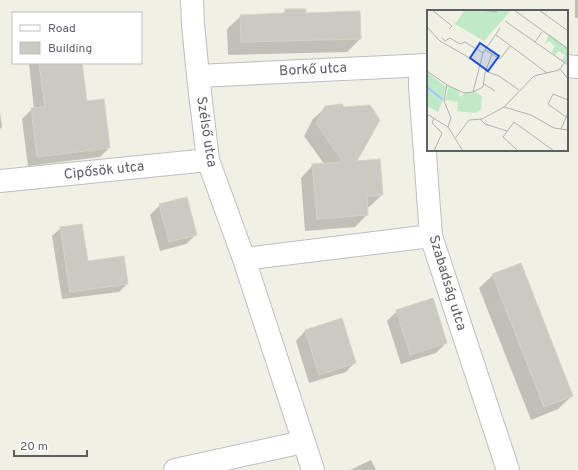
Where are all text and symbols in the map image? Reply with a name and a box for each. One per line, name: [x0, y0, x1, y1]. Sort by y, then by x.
inset map: [427, 10, 568, 151]
legend: [12, 12, 142, 64]
text: Road: [48, 21, 76, 37]
text: Building: [48, 41, 92, 57]
street label: Borkő utca: [279, 60, 347, 80]
street label: Szélső utca: [192, 95, 220, 169]
street label: Cipősök utca: [63, 158, 145, 184]
street label: Szabadság utca: [424, 233, 470, 333]
scale bar: [14, 432, 87, 458]
text: 20 m: [20, 439, 48, 455]

